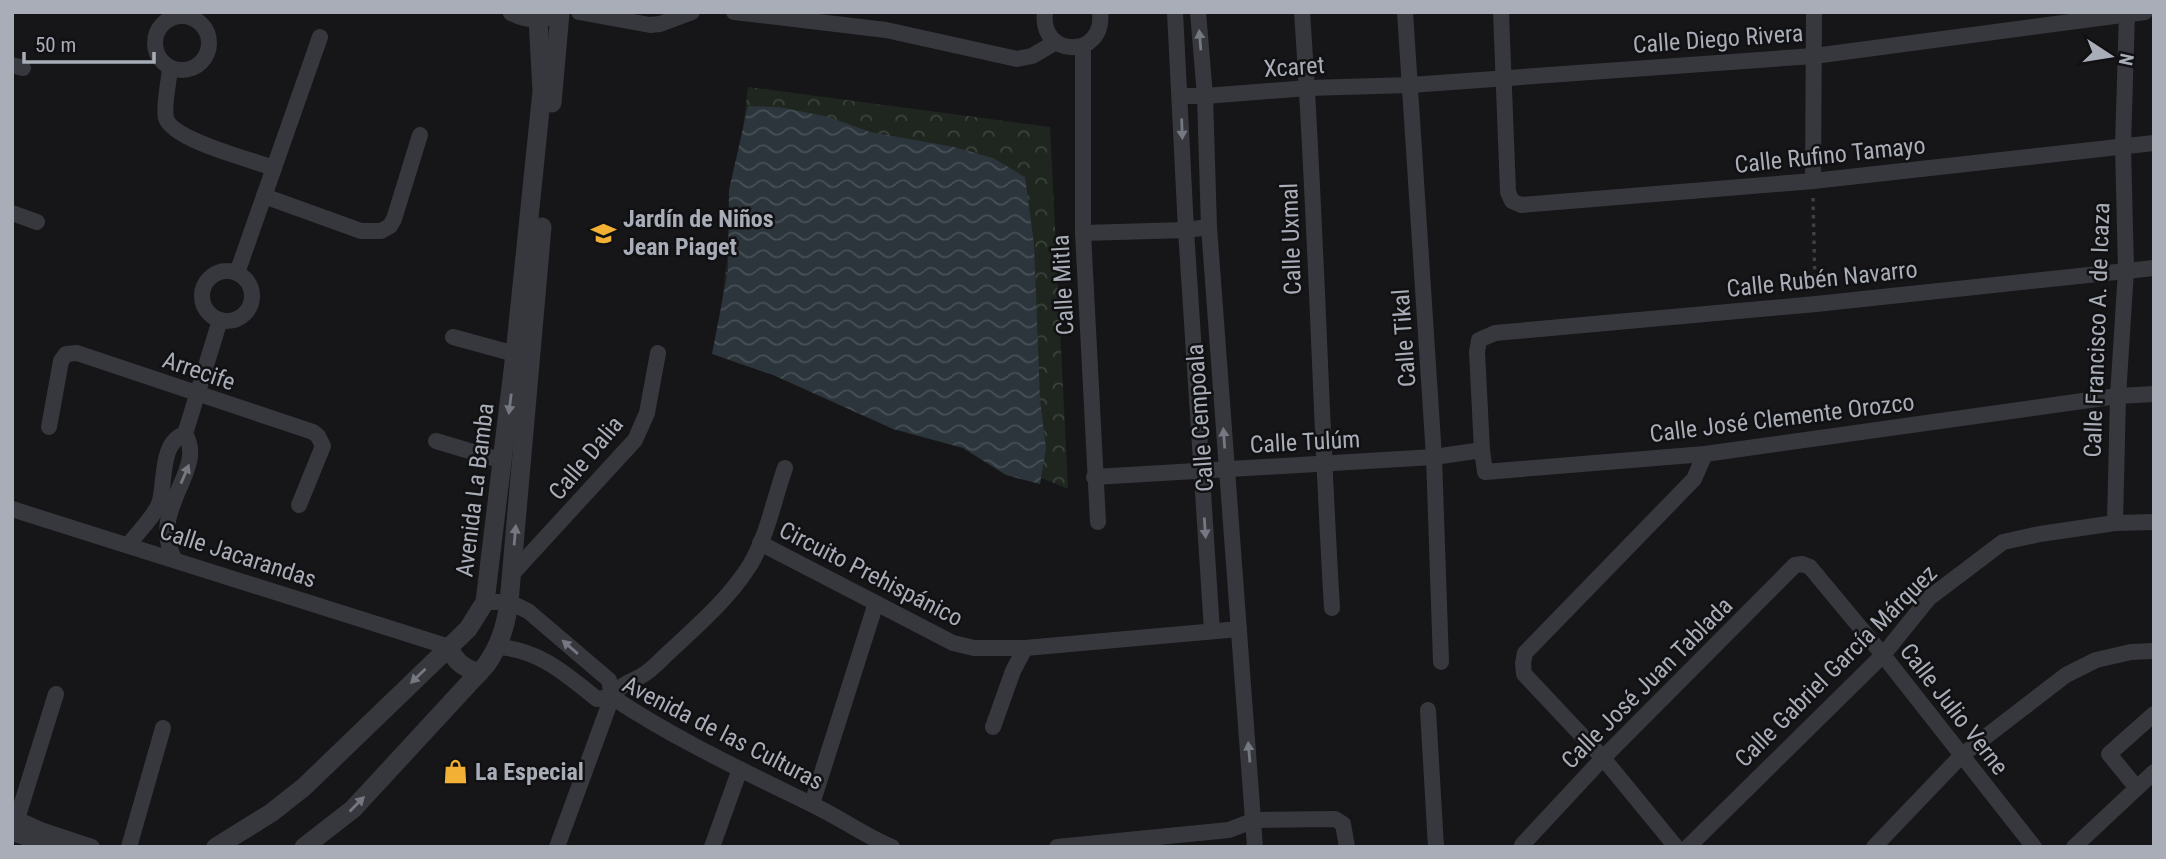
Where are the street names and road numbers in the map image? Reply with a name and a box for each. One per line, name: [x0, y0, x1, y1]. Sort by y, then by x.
street label: Calle Diego Rivera: [1632, 19, 1804, 59]
street label: Xcaret: [1263, 51, 1325, 83]
street label: Calle Rufino Tamayo: [1733, 131, 1927, 179]
street label: Calle Uxmal: [1275, 183, 1307, 295]
street label: Calle Francisco A. de Icaza: [2079, 202, 2115, 458]
street label: Calle Mitla: [1046, 234, 1080, 336]
street label: Calle Rubén Navarro: [1725, 255, 1919, 303]
street label: Calle Tikal: [1387, 288, 1421, 388]
street label: Calle Cempoala: [1181, 343, 1219, 493]
street label: Arrecife: [159, 346, 239, 396]
street label: Calle José Clemente Orozco: [1648, 388, 1916, 448]
street label: Avenida La Bamba: [450, 401, 500, 579]
street label: Calle Dalia: [543, 410, 629, 506]
street label: Calle Tulúm: [1249, 425, 1361, 459]
street label: Circuito Prehispánico: [775, 516, 967, 632]
street label: Calle Jacarandas: [156, 517, 320, 593]
street label: Calle Gabriel García Márquez: [1729, 559, 1943, 773]
street label: Calle José Juan Tablada: [1556, 592, 1738, 774]
street label: Calle Julio Verne: [1894, 638, 2014, 780]
street label: Avenida de las Culturas: [618, 670, 828, 796]

